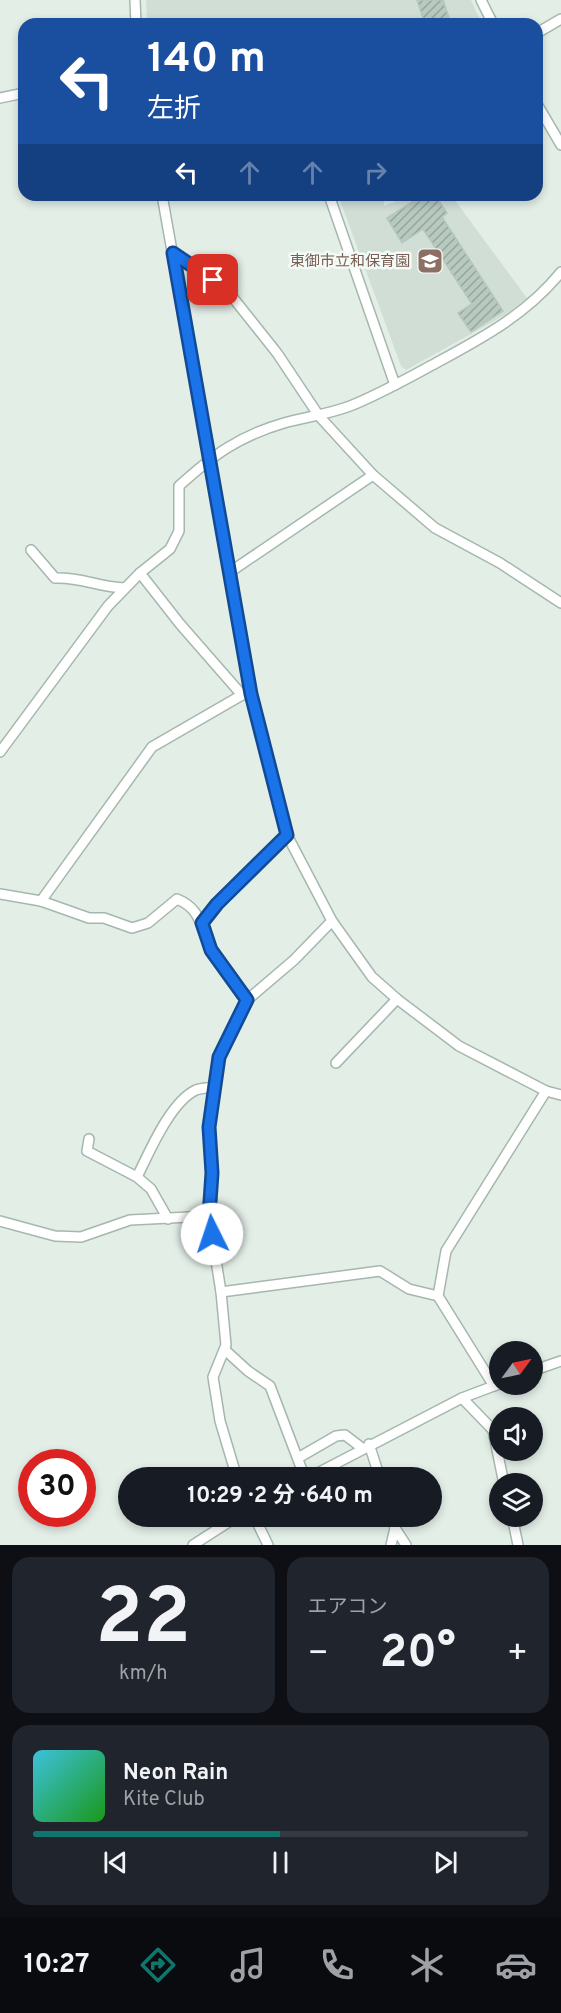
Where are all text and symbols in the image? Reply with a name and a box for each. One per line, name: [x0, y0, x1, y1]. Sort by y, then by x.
text: 140 m: [147, 34, 266, 87]
icon: left: [48, 42, 126, 120]
text: 左折: [147, 93, 201, 127]
icon: left: [170, 156, 203, 189]
icon: ahead: [233, 156, 266, 189]
icon: ahead: [296, 156, 329, 189]
icon: right: [359, 156, 392, 189]
school or university icon: 東御市立和保育園: [415, 246, 445, 276]
place label: 東御市立和保育園: [290, 253, 410, 272]
pin: [187, 254, 238, 305]
icon: arrive: [196, 263, 229, 296]
position arrow: [180, 1202, 244, 1266]
north arrow: [489, 1341, 543, 1395]
map controls: [489, 1341, 543, 1527]
button: sound: [489, 1407, 543, 1461]
speed limit sign: 30: [18, 1449, 96, 1527]
button: layers: [489, 1473, 543, 1527]
text: 10:29 · 2 分 · 640 m: [187, 1483, 373, 1510]
text: 22: [96, 1572, 191, 1671]
text: エアコン: [308, 1595, 388, 1621]
text: 20°: [380, 1626, 456, 1683]
text: −: [308, 1634, 329, 1676]
text: +: [507, 1634, 528, 1676]
text: km/h: [119, 1661, 168, 1687]
text: Neon Rain: [123, 1760, 228, 1787]
text: Kite Club: [123, 1787, 205, 1813]
icon: previous: [99, 1846, 132, 1879]
icon: pause: [264, 1846, 297, 1879]
icon: next: [429, 1846, 462, 1879]
icon: directions: [137, 1944, 179, 1986]
icon: music: [227, 1944, 269, 1986]
icon: phone: [316, 1944, 358, 1986]
icon: climate: [406, 1944, 448, 1986]
icon: car: [495, 1944, 537, 1986]
text: 10:27: [24, 1948, 90, 1982]

